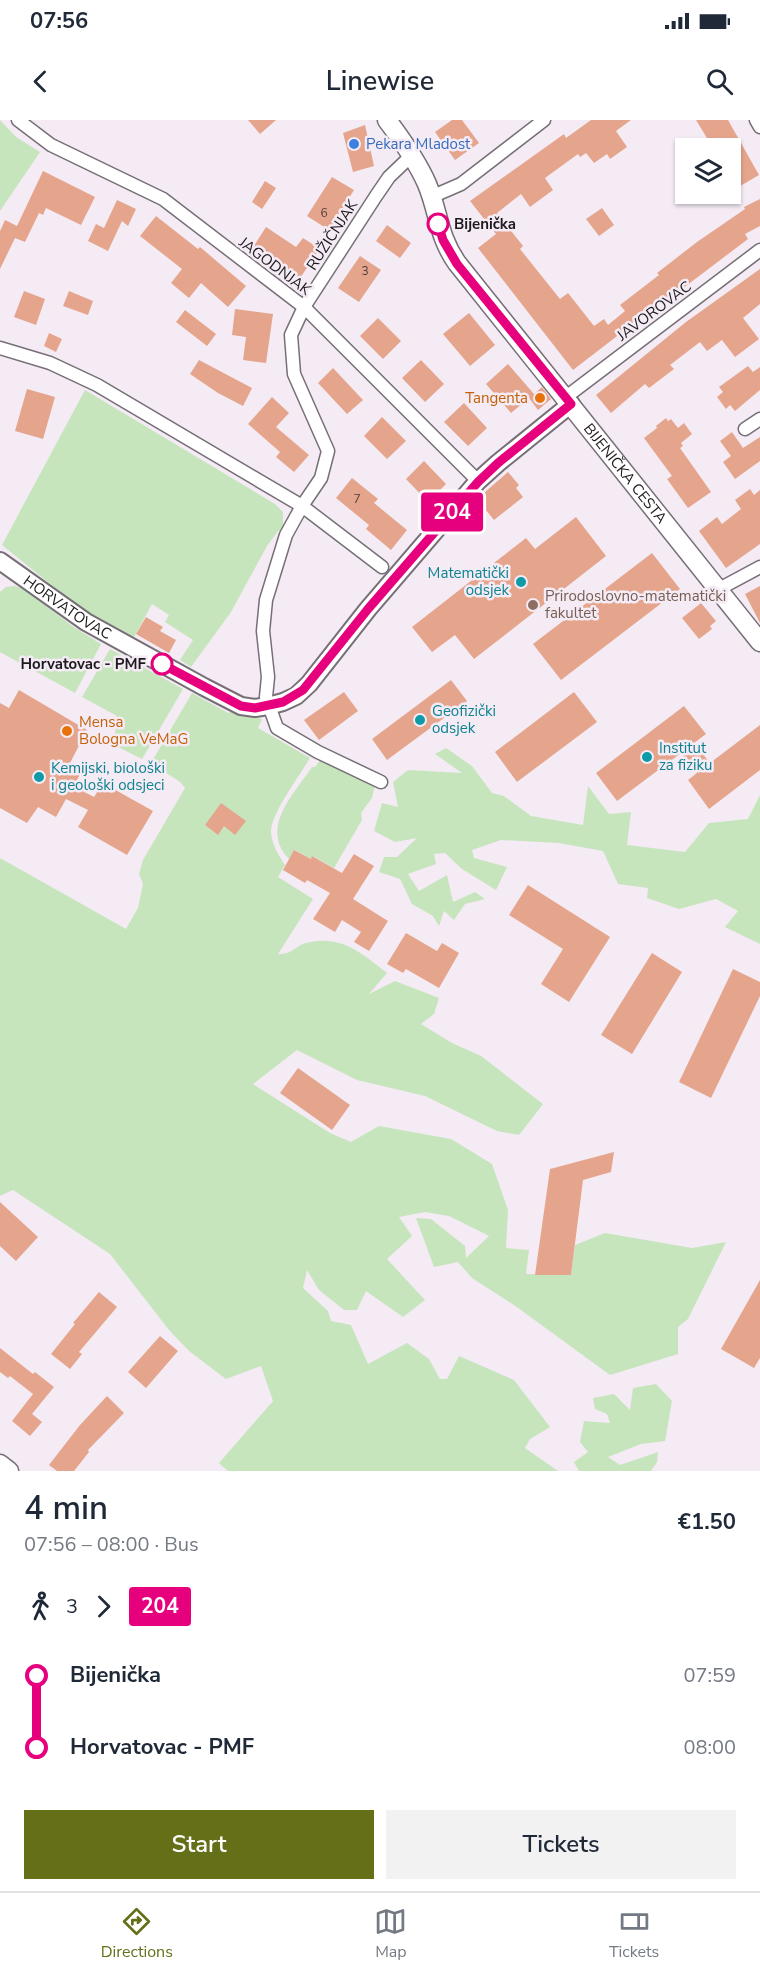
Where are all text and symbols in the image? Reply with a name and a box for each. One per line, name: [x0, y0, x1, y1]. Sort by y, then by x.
text: 07:56: [30, 6, 88, 36]
text: Linewise: [326, 63, 434, 100]
icon: back: [24, 65, 57, 98]
icon: search: [703, 65, 736, 98]
place label: Pekara Mladost: [366, 134, 471, 154]
marker: Pekara Mladost: [347, 137, 361, 151]
map controls: [675, 138, 741, 204]
button: layers: [675, 138, 741, 204]
street label: RUŽIČNJAK: [301, 195, 363, 274]
house number: 6: [320, 205, 328, 221]
marker: Bijenička: [427, 213, 449, 235]
place label: Bijenička: [454, 214, 516, 234]
street label: JAGODNJAK: [234, 232, 316, 300]
house number: 3: [361, 263, 369, 279]
street label: JAVOROVAC: [612, 276, 695, 346]
place label: Tangenta: [465, 388, 528, 408]
marker: Tangenta: [533, 391, 547, 405]
street label: BIJENIČKA CESTA: [579, 419, 672, 528]
house number: 7: [353, 491, 361, 507]
line badge: 204: [418, 492, 486, 532]
text: 204: [433, 498, 471, 526]
place label: Matematički odsjek: [428, 563, 509, 600]
street label: HORVATOVAC: [19, 571, 115, 644]
marker: Matematički odsjek: [514, 575, 528, 589]
place label: Prirodoslovno-matematički fakultet: [545, 586, 726, 623]
marker: Prirodoslovno-matematički fakultet: [526, 598, 540, 612]
marker: Horvatovac - PMF: [151, 653, 173, 675]
place label: Horvatovac - PMF: [20, 654, 147, 674]
place label: Geofizički odsjek: [432, 701, 496, 738]
place label: Mensa Bologna VeMaG: [79, 712, 188, 749]
marker: Geofizički odsjek: [413, 713, 427, 727]
marker: Mensa Bologna VeMaG: [60, 724, 74, 738]
place label: Institut za fiziku: [659, 738, 712, 775]
marker: Institut za fiziku: [640, 750, 654, 764]
place label: Kemijski, biološki i geološki odsjeci: [51, 758, 165, 795]
marker: Kemijski, biološki i geološki odsjeci: [32, 770, 46, 784]
text: 4 min: [24, 1486, 108, 1531]
text: €1.50: [678, 1507, 736, 1537]
text: 07:56 – 08:00 · Bus: [24, 1531, 199, 1558]
icon: walk: [24, 1590, 57, 1623]
icon: forward: [87, 1590, 120, 1623]
text: 204: [141, 1592, 179, 1620]
text: 3: [66, 1593, 78, 1620]
text: Bijenička: [70, 1660, 161, 1690]
text: 07:59: [683, 1662, 736, 1689]
text: Horvatovac - PMF: [70, 1732, 254, 1762]
text: 08:00: [683, 1734, 736, 1761]
button: Start: [24, 1810, 374, 1879]
button: Tickets: [386, 1810, 736, 1879]
tab: Directions: [101, 1905, 173, 1963]
tab: Map: [374, 1905, 407, 1963]
tab: Tickets: [609, 1905, 659, 1963]

